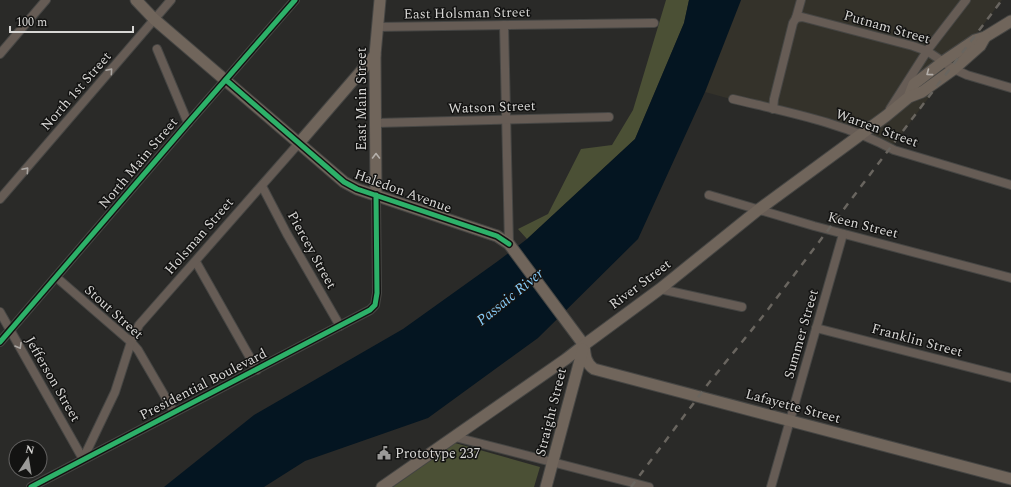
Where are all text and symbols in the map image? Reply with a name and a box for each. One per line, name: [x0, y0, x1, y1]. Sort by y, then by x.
street label: East Holsman Street: [404, 1, 531, 25]
street label: Putnam Street: [841, 5, 933, 49]
scale bar: [10, 8, 133, 34]
text: 100 m: [16, 13, 47, 32]
street label: North 1st Street: [36, 47, 116, 135]
street label: East Main Street: [351, 47, 372, 151]
one-way arrow: [106, 68, 113, 75]
one-way arrow: [927, 68, 934, 75]
street label: Watson Street: [448, 95, 536, 119]
street label: Warren Street: [833, 103, 921, 153]
street label: North Main Street: [93, 113, 183, 213]
one-way arrow: [372, 153, 380, 159]
street label: Haledon Avenue: [351, 164, 455, 218]
one-way arrow: [21, 167, 28, 174]
street label: Holsman Street: [159, 193, 239, 279]
street label: Keen Street: [826, 206, 900, 244]
street label: Piercey Street: [282, 207, 342, 293]
street label: River Street: [605, 254, 675, 314]
water label: Passaic River: [471, 262, 549, 331]
street label: Stout Street: [80, 280, 148, 344]
street label: Summer Street: [778, 287, 824, 381]
street label: Franklin Street: [869, 318, 965, 362]
street label: Jefferson Street: [20, 332, 86, 426]
one-way arrow: [15, 342, 22, 349]
street label: Presidential Boulevard: [136, 343, 271, 425]
street label: Straight Street: [530, 366, 572, 458]
street label: Lafayette Street: [743, 383, 843, 429]
north arrow: [8, 439, 48, 479]
text: N: [24, 440, 36, 459]
place label: Prototype 237: [395, 443, 480, 464]
public building icon: Prototype 237: [376, 445, 392, 461]

